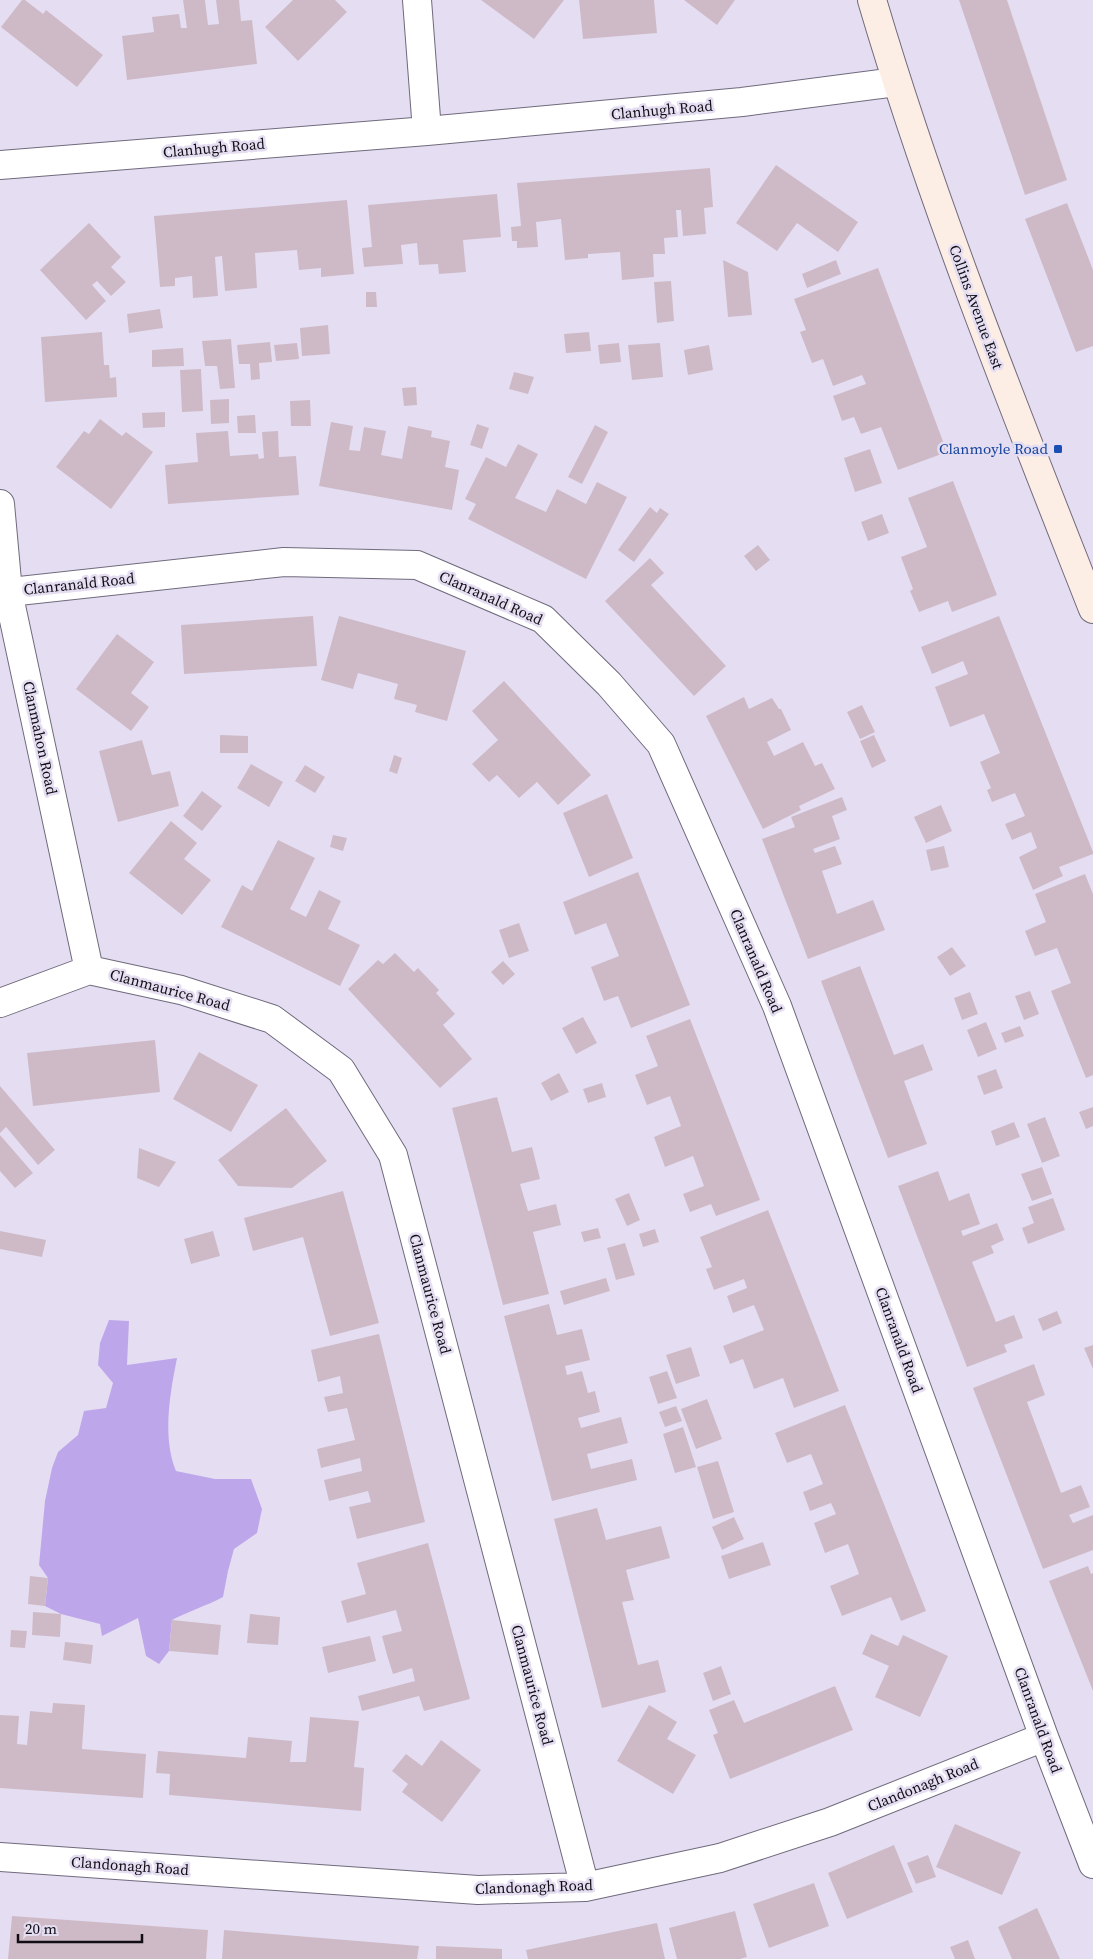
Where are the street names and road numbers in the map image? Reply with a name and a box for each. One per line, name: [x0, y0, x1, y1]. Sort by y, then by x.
street label: Clanhugh Road: [610, 95, 714, 124]
street label: Clanhugh Road: [162, 133, 266, 162]
street label: Collins Avenue East: [944, 242, 1009, 372]
street label: Clanranald Road: [436, 565, 547, 630]
street label: Clanranald Road: [22, 567, 136, 600]
street label: Clanmahon Road: [18, 679, 63, 797]
street label: Clanranald Road: [725, 905, 788, 1017]
street label: Clanmaurice Road: [108, 963, 233, 1016]
street label: Clanmaurice Road: [404, 1231, 457, 1357]
street label: Clanranald Road: [871, 1284, 929, 1396]
street label: Clanmaurice Road: [506, 1622, 559, 1748]
street label: Clanranald Road: [1010, 1664, 1068, 1776]
street label: Clandonagh Road: [864, 1753, 982, 1816]
street label: Clandonagh Road: [71, 1851, 190, 1880]
street label: Clandonagh Road: [475, 1874, 594, 1899]

